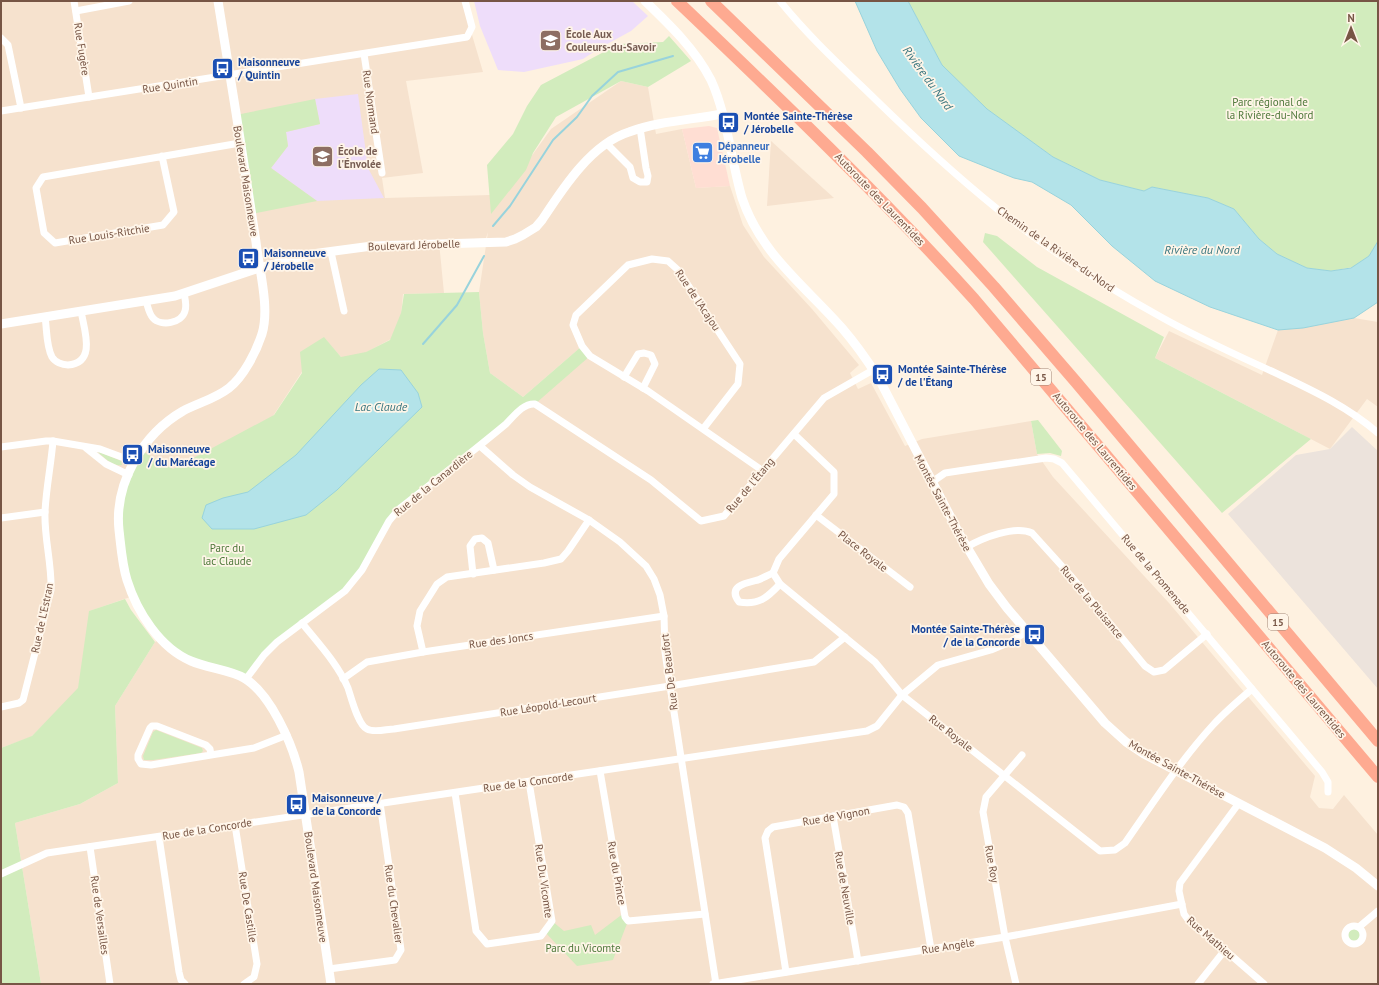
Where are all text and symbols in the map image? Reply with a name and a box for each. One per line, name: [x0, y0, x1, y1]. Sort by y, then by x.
north arrow: [1331, 8, 1371, 48]
text: N: [1347, 11, 1355, 25]
street label: Rue Fugère: [71, 22, 93, 77]
school or university icon: École Aux Couleurs-du-Savoir: [537, 27, 563, 53]
place label: École Aux Couleurs-du-Savoir: [566, 27, 656, 54]
water label: Rivière du Nord: [900, 43, 957, 114]
bus stop icon: Maisonneuve / Quintin: [210, 55, 236, 81]
place label: Maisonneuve / Quintin: [237, 55, 300, 82]
street label: Rue Normand: [360, 69, 382, 135]
street label: Rue Quintin: [141, 74, 199, 96]
park label: Parc régional de la Rivière-du-Nord: [1227, 95, 1314, 122]
bus stop icon: Montée Sainte-Thérèse / Jérobelle: [715, 109, 741, 135]
place label: Montée Sainte-Thérèse / Jérobelle: [743, 109, 853, 136]
street label: Boulevard Maisonneuve: [230, 125, 262, 238]
supermarket icon: Dépanneur Jérobelle: [690, 139, 716, 165]
place label: Dépanneur Jérobelle: [717, 139, 770, 166]
school or university icon: École de l'Énvolée: [310, 144, 336, 170]
place label: École de l'Énvolée: [338, 144, 382, 171]
street label: Autoroute des Laurentides: [832, 150, 928, 249]
street label: Chemin de la Rivière-du-Nord: [995, 203, 1117, 295]
street label: Rue Louis-Ritchie: [67, 221, 151, 247]
street label: Boulevard Jérobelle: [368, 236, 461, 254]
water label: Rivière du Nord: [1164, 242, 1241, 257]
bus stop icon: Maisonneuve / Jérobelle: [236, 246, 262, 272]
place label: Maisonneuve / Jérobelle: [263, 246, 326, 273]
street label: Rue de l'Acajou: [672, 267, 724, 333]
bus stop icon: Montée Sainte-Thérèse / de l'Étang: [869, 362, 895, 388]
place label: Montée Sainte-Thérèse / de l'Étang: [897, 362, 1007, 389]
road number: 15: [1031, 369, 1051, 385]
street label: Autoroute des Laurentides: [1050, 389, 1140, 493]
water label: Lac Claude: [355, 399, 408, 414]
bus stop icon: Maisonneuve / du Marécage: [120, 442, 146, 468]
place label: Maisonneuve / du Marécage: [147, 442, 216, 469]
street label: Rue de la Canardière: [391, 447, 476, 519]
street label: Montée Sainte-Thérèse: [911, 452, 975, 554]
street label: Rue de l'Étang: [723, 454, 777, 516]
street label: Place Royale: [835, 527, 891, 575]
street label: Rue de la Promenade: [1119, 531, 1194, 617]
park label: Parc du lac Claude: [203, 541, 252, 568]
street label: Rue de la Plaisance: [1057, 563, 1127, 642]
street label: Rue de L'Estran: [28, 582, 56, 654]
road number: 15: [1268, 614, 1288, 630]
place label: Montée Sainte-Thérèse / de la Concorde: [911, 622, 1020, 649]
bus stop icon: Montée Sainte-Thérèse / de la Concorde: [1022, 622, 1048, 648]
street label: Rue des Joncs: [468, 629, 534, 651]
street label: Rue De Beaufort: [657, 633, 681, 711]
street label: Autoroute des Laurentides: [1259, 637, 1349, 741]
street label: Rue Léopold-Lecourt: [499, 690, 597, 720]
street label: Rue Royale: [926, 711, 976, 755]
street label: Montée Sainte-Thérèse: [1126, 737, 1228, 801]
street label: Rue de la Concorde: [482, 769, 574, 795]
bus stop icon: Maisonneuve / de la Concorde: [284, 791, 310, 817]
place label: Maisonneuve / de la Concorde: [312, 791, 382, 818]
street label: Rue de Vignon: [801, 803, 871, 829]
street label: Rue de la Concorde: [161, 815, 253, 843]
street label: Boulevard Maisonneuve: [301, 831, 331, 944]
street label: Rue du Prince: [605, 840, 630, 906]
street label: Rue Du Vicomte: [532, 843, 556, 919]
street label: Rue Roy: [982, 844, 1002, 885]
street label: Rue de Neuville: [832, 850, 858, 926]
street label: Rue du Chevalier: [382, 864, 407, 945]
street label: Rue De Castille: [235, 871, 261, 944]
street label: Rue de Versailles: [88, 875, 113, 956]
street label: Rue Mathieu: [1184, 913, 1238, 963]
street label: Rue Angèle: [921, 935, 976, 957]
park label: Parc du Vicomte: [546, 941, 621, 955]

